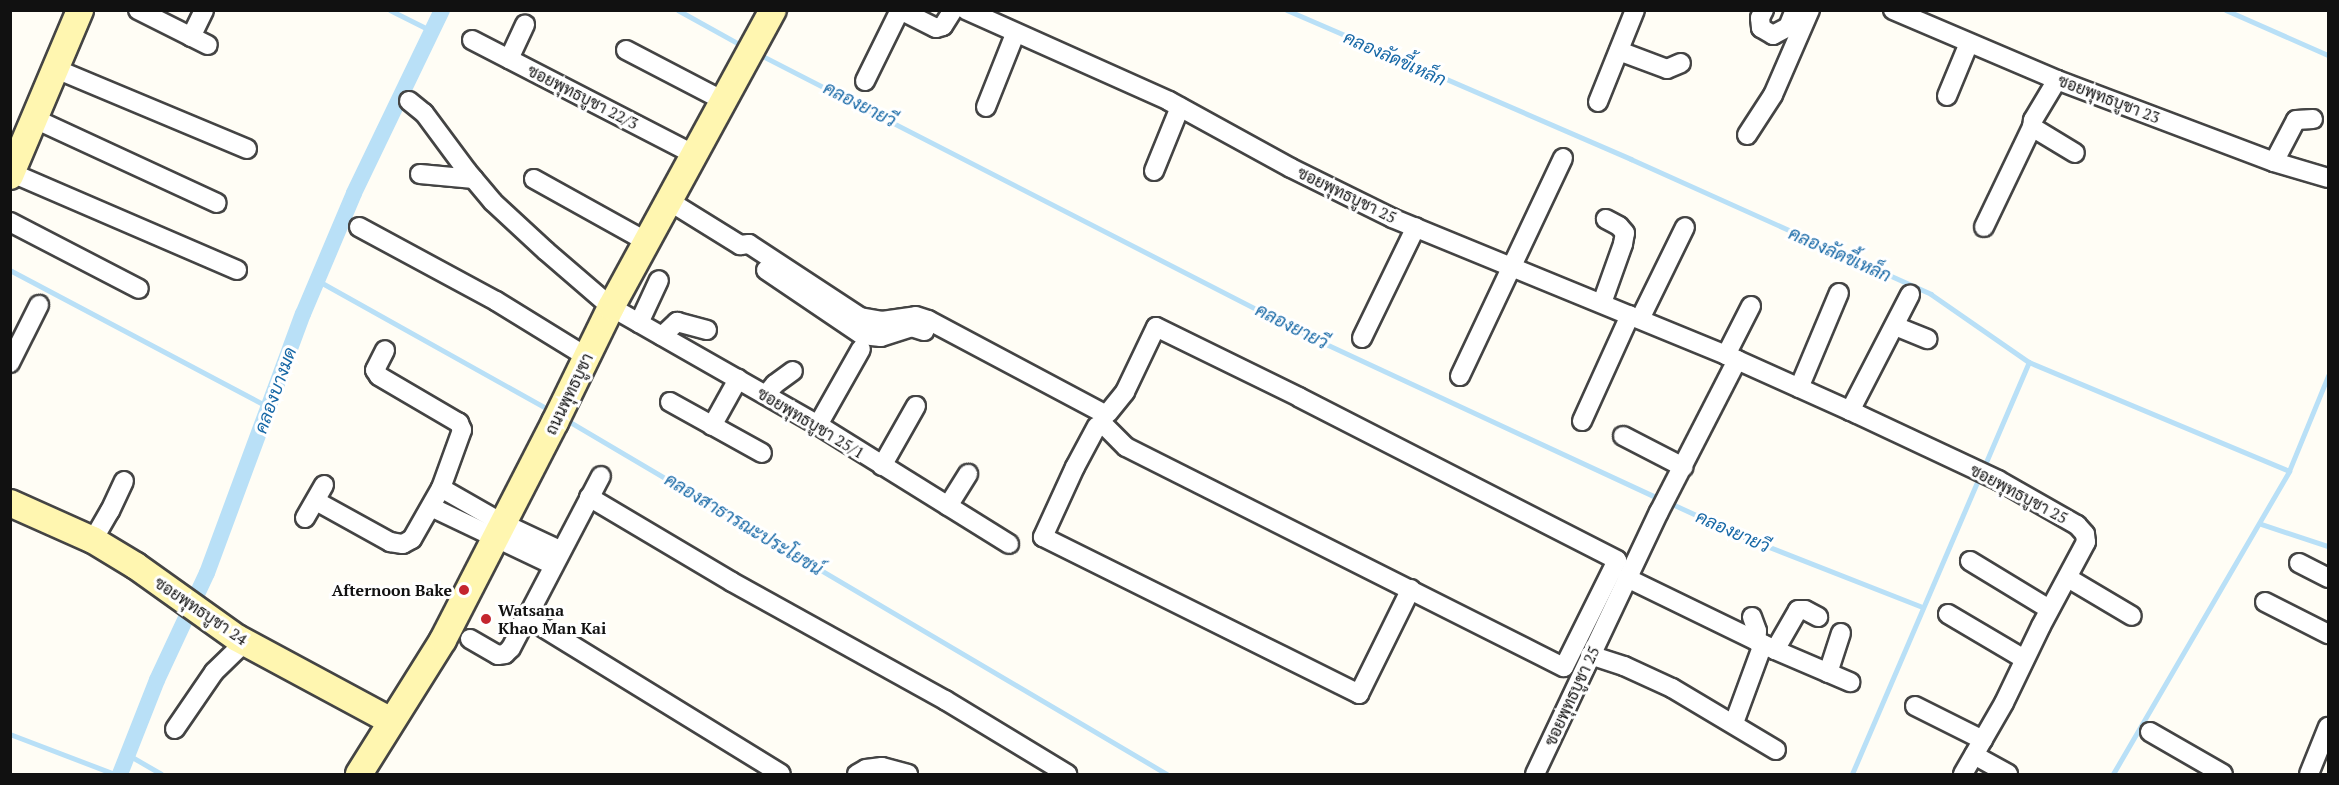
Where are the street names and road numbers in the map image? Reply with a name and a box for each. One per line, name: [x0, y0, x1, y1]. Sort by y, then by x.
street label: ซอยพุทธบูชา 22/3: [524, 61, 642, 133]
street label: ซอยพุทธบูชา 23: [2055, 71, 2163, 127]
street label: ซอยพุทธบูชา 25: [1294, 163, 1400, 227]
street label: ถนนพุทธบูชา: [541, 350, 597, 438]
street label: ซอยพุทธบูชา 25/1: [754, 383, 868, 463]
street label: ซอยพุทธบูชา 25: [1967, 460, 2071, 528]
street label: ซอยพุทธบูชา 24: [151, 573, 251, 649]
street label: ซอยพุทธบูชา 25: [1541, 643, 1603, 749]

